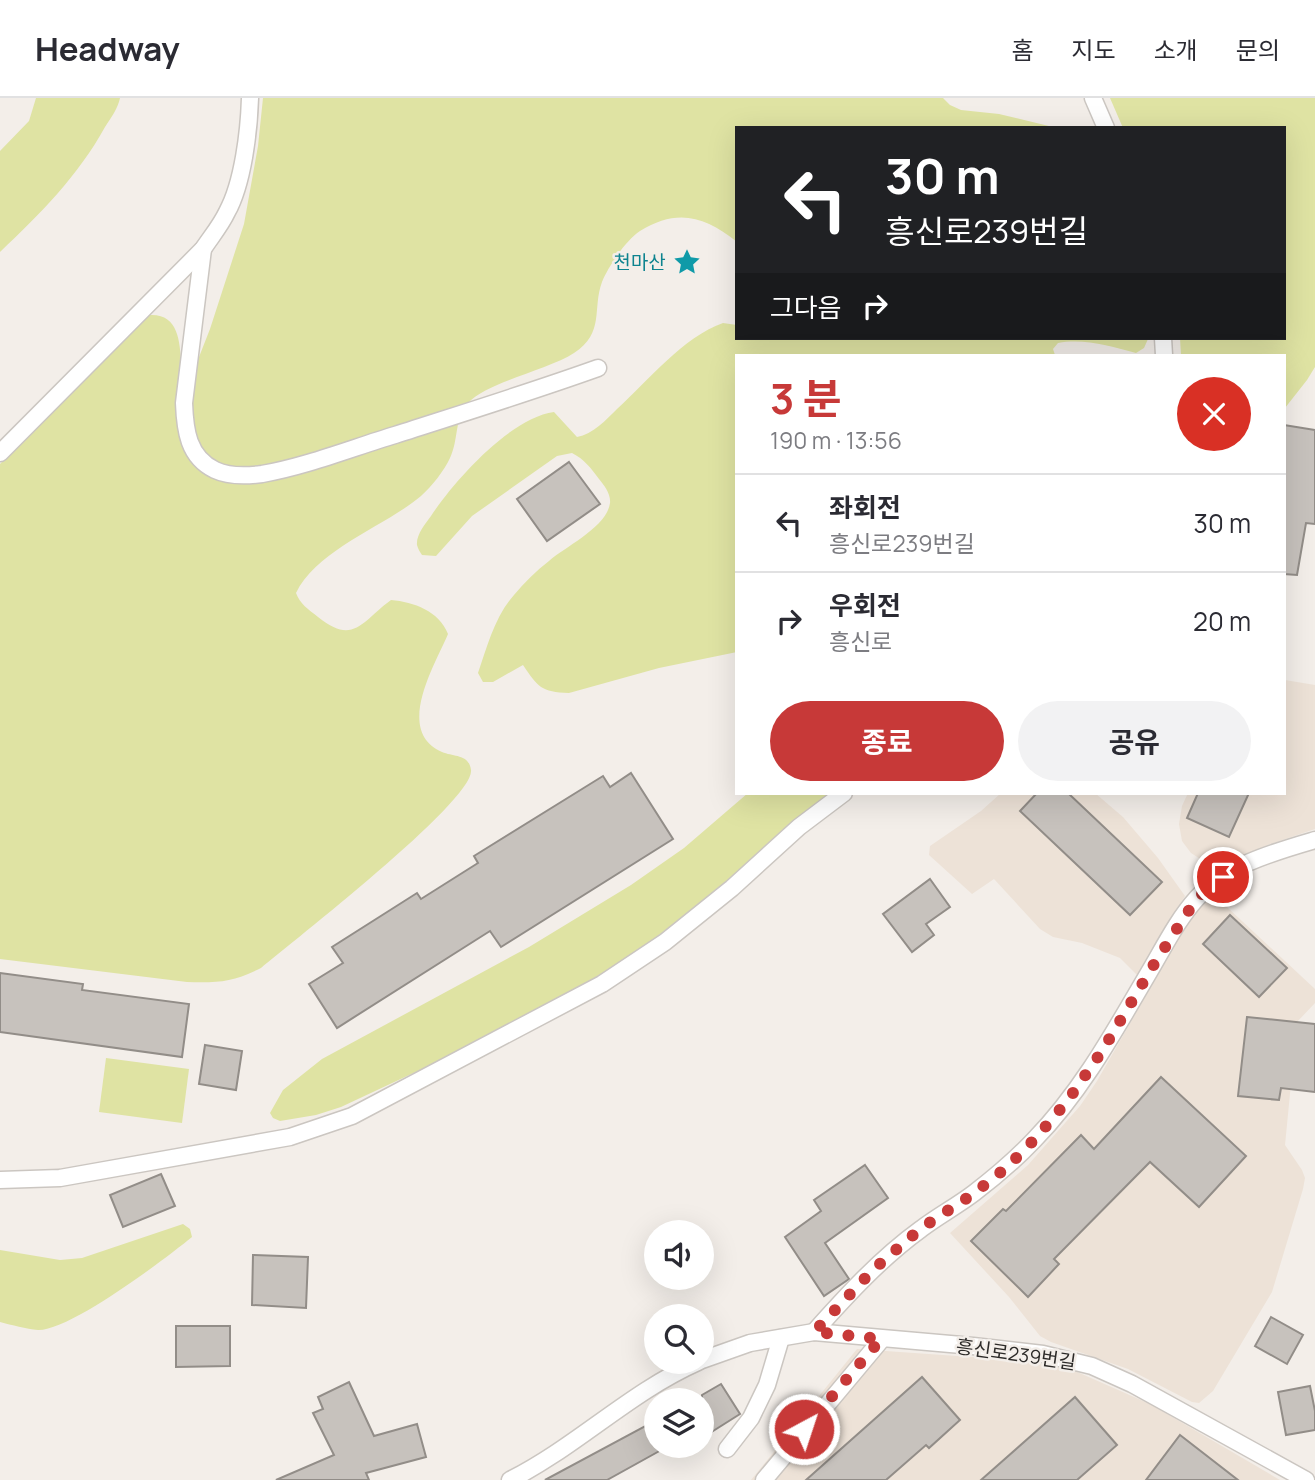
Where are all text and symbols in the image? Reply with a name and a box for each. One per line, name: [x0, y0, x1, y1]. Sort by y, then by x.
text: Headway: [35, 26, 180, 71]
text: 홈: [1011, 33, 1033, 66]
text: 지도: [1071, 33, 1116, 66]
text: 소개: [1154, 33, 1198, 66]
text: 문의: [1236, 33, 1280, 66]
text: 30 m: [885, 142, 1000, 209]
icon: left: [770, 154, 861, 245]
text: 흥신로239번길: [885, 209, 1088, 253]
place icon: 천마산: [672, 247, 702, 277]
place label: 천마산: [614, 249, 666, 275]
icon: right: [856, 287, 894, 325]
text: 그다음: [770, 289, 842, 325]
text: 3 분: [770, 369, 841, 427]
button: close: [1177, 377, 1251, 451]
text: 190 m · 13:56: [770, 424, 902, 456]
text: 좌회전: [829, 489, 901, 525]
icon: left: [770, 504, 808, 542]
text: 30 m: [1194, 505, 1251, 541]
text: 흥신로239번길: [829, 527, 975, 559]
text: 우회전: [829, 587, 901, 623]
icon: right: [770, 602, 808, 640]
text: 20 m: [1193, 603, 1251, 639]
text: 흥신로: [829, 625, 892, 657]
button: 종료: [770, 701, 1004, 781]
button: 공유: [1018, 701, 1251, 781]
pin: [1193, 847, 1253, 907]
icon: arrive: [1204, 858, 1242, 896]
map controls: [644, 1220, 714, 1458]
button: sound: [644, 1220, 714, 1290]
button: search: [644, 1304, 714, 1374]
street label: 흥신로239번길: [955, 1333, 1077, 1375]
button: layers: [644, 1388, 714, 1458]
position arrow: [767, 1392, 841, 1466]

